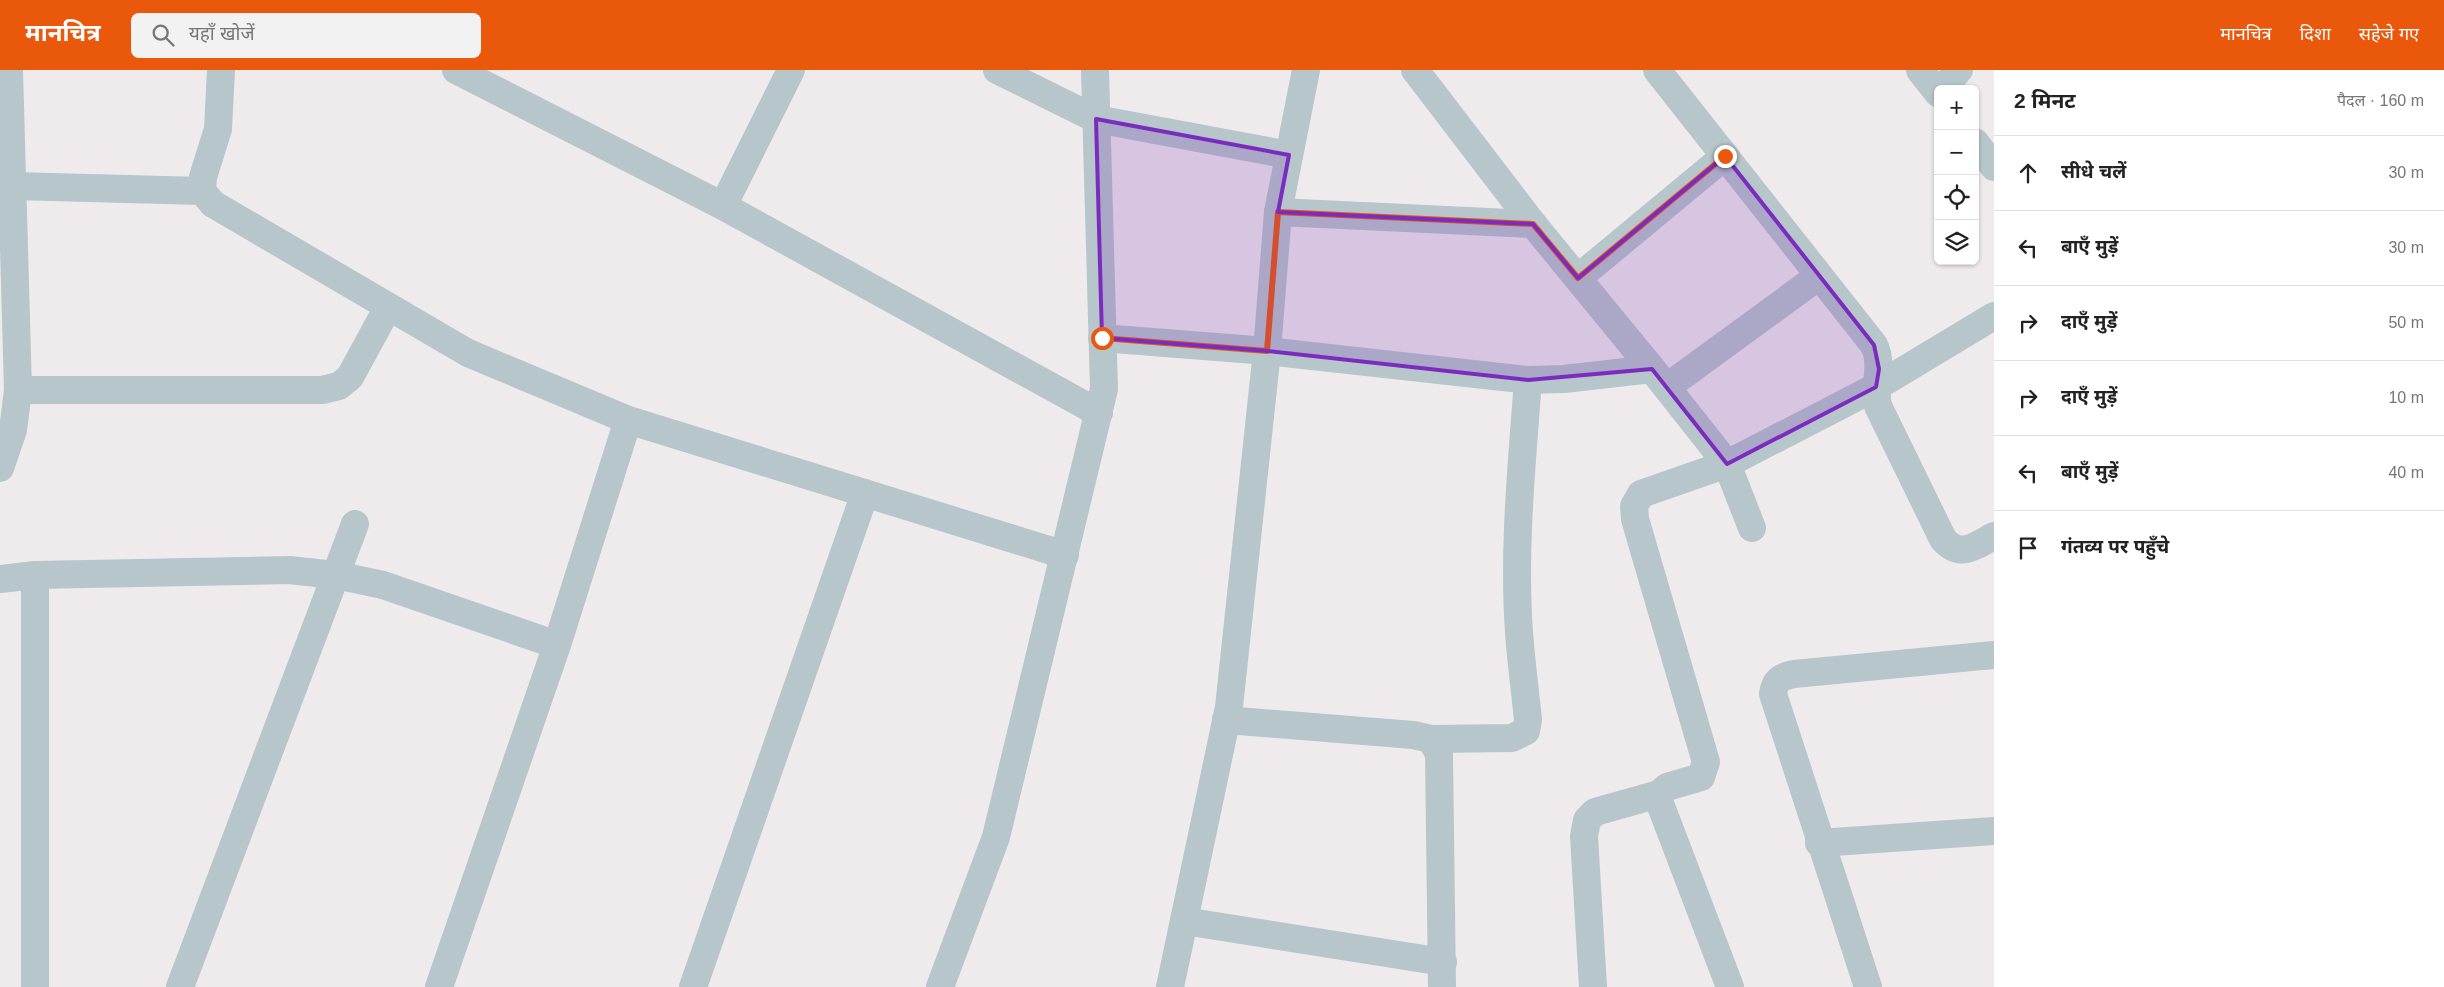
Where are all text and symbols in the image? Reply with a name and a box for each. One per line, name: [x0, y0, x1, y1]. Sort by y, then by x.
search box: [131, 13, 481, 58]
text: मानचित्र: [25, 19, 101, 46]
icon: search: [149, 21, 177, 49]
text: यहाँ खोजें: [189, 23, 255, 44]
text: मानचित्र: [2220, 24, 2272, 44]
text: दिशा: [2300, 24, 2331, 44]
text: सहेजे गए: [2359, 24, 2419, 44]
map controls: [1934, 85, 1979, 265]
button: +: [1934, 85, 1979, 130]
text: 2 मिनट: [2014, 89, 2076, 112]
text: पैदल · 160 m: [2337, 92, 2424, 109]
button: −: [1934, 130, 1979, 175]
route end: [1714, 145, 1737, 168]
icon: ahead: [2014, 159, 2042, 187]
text: सीधे चलें: [2061, 161, 2126, 182]
text: 30 m: [2388, 164, 2424, 181]
button: locate: [1934, 175, 1979, 220]
button: layers: [1934, 220, 1979, 265]
icon: left: [2014, 234, 2042, 262]
text: बाएँ मुड़ें: [2061, 236, 2118, 257]
text: 30 m: [2388, 239, 2424, 256]
icon: right: [2014, 309, 2042, 337]
text: दाएँ मुड़ें: [2061, 311, 2117, 332]
text: 50 m: [2388, 314, 2424, 331]
route start: [1091, 327, 1114, 350]
icon: right: [2014, 384, 2042, 412]
text: दाएँ मुड़ें: [2061, 386, 2117, 407]
text: 10 m: [2388, 389, 2424, 406]
icon: left: [2014, 459, 2042, 487]
text: बाएँ मुड़ें: [2061, 461, 2118, 482]
text: 40 m: [2388, 464, 2424, 481]
icon: arrive: [2014, 534, 2042, 562]
text: गंतव्य पर पहुँचे: [2061, 536, 2169, 557]

